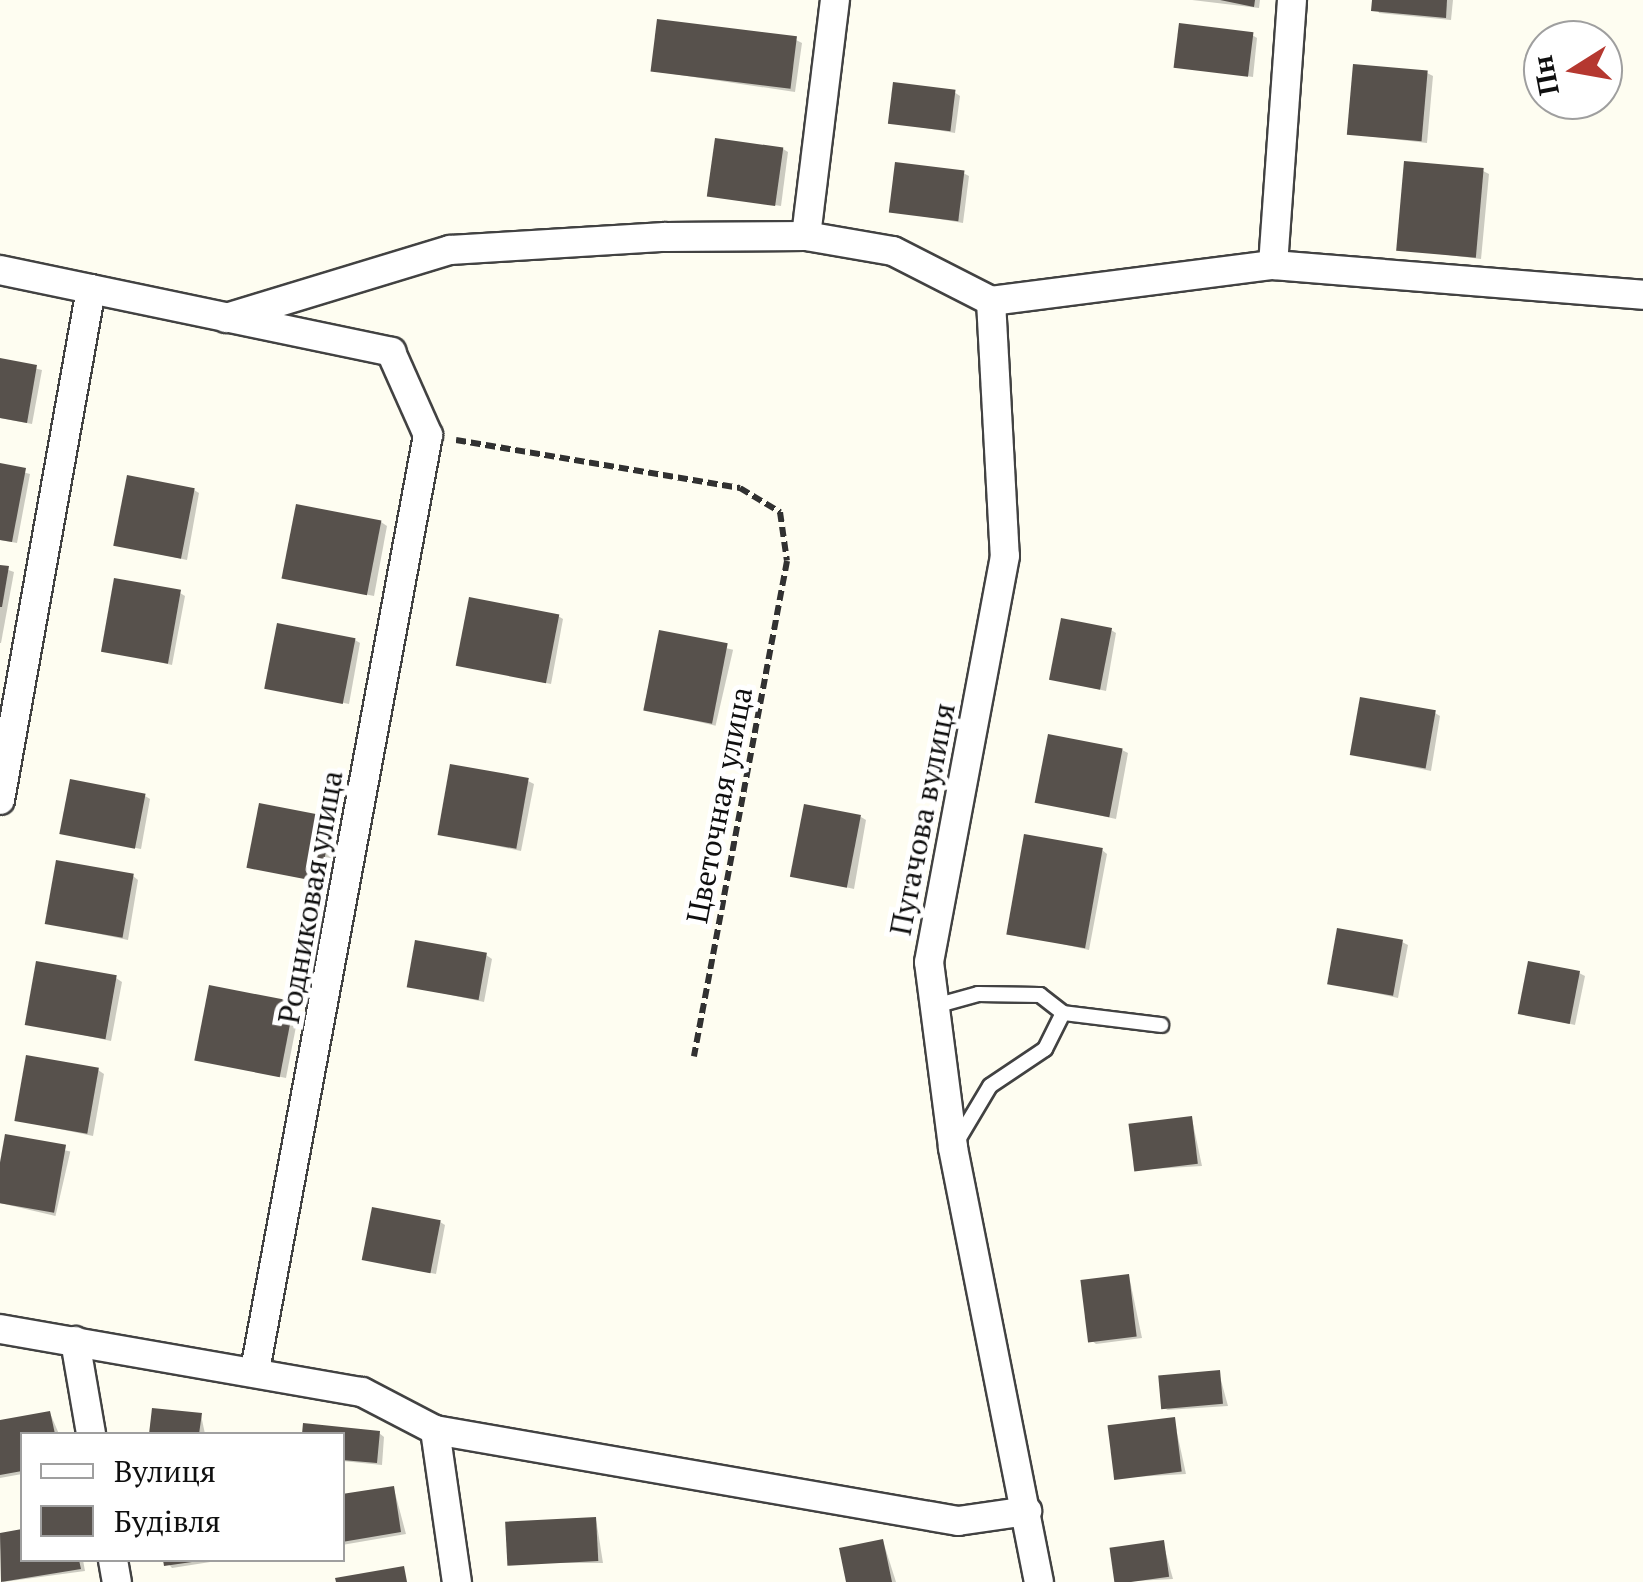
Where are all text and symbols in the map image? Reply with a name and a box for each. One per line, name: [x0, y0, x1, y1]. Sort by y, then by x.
north arrow: [1523, 20, 1623, 120]
text: Пн: [1523, 52, 1567, 99]
street label: Цветочная улица: [678, 684, 760, 926]
street label: Пугачова вулиця: [882, 700, 962, 938]
street label: Родниковая улица: [270, 768, 350, 1026]
legend: [20, 1432, 345, 1562]
text: Вулиця: [114, 1451, 216, 1491]
text: Будівля: [114, 1501, 221, 1541]

